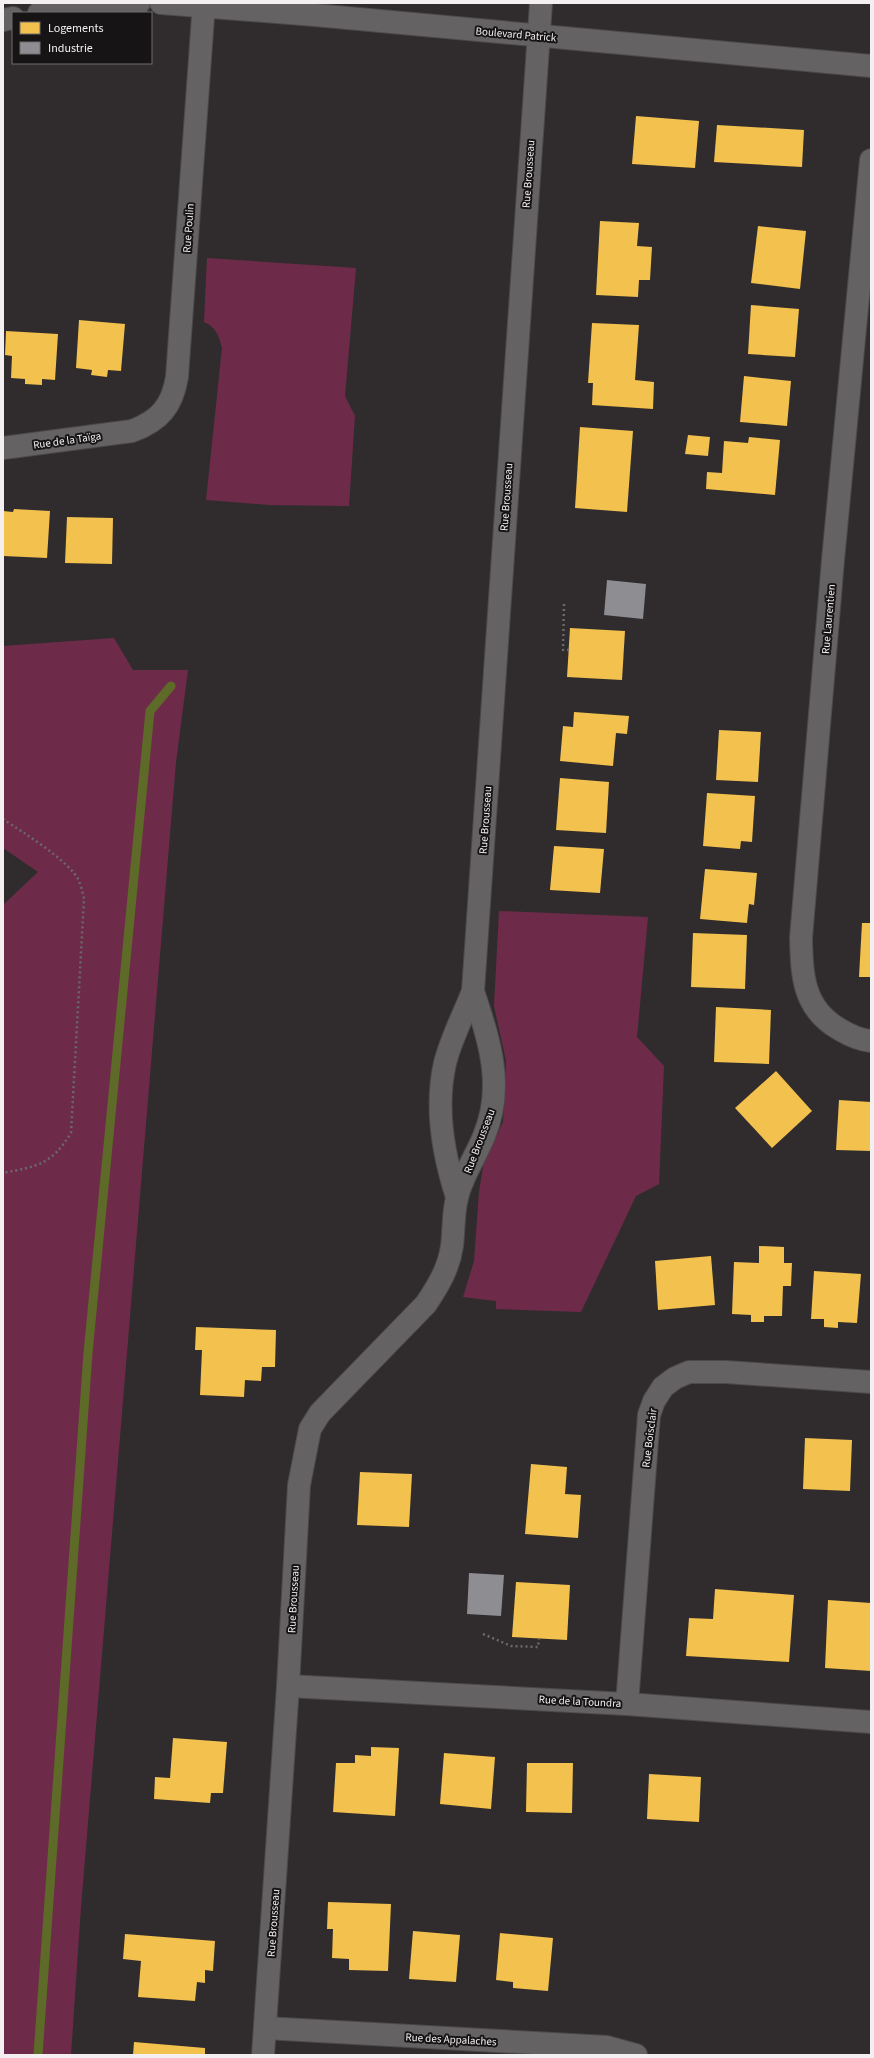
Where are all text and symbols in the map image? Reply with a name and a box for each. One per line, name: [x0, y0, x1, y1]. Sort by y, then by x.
legend: [12, 12, 152, 64]
text: Logements: [48, 20, 103, 37]
street label: Boulevard Patrick: [475, 23, 558, 46]
text: Industrie: [48, 40, 93, 57]
street label: Rue Brousseau: [519, 140, 538, 209]
street label: Rue Poulin: [179, 203, 198, 253]
street label: Rue de la Taïga: [32, 428, 102, 453]
street label: Rue Brousseau: [497, 463, 516, 532]
street label: Rue Laurentien: [818, 584, 839, 654]
street label: Rue Brousseau: [476, 786, 495, 855]
street label: Rue Brousseau: [460, 1107, 499, 1176]
street label: Rue Boisclair: [638, 1407, 661, 1469]
street label: Rue Brousseau: [284, 1565, 303, 1633]
street label: Rue de la Toundra: [538, 1692, 622, 1711]
street label: Rue Brousseau: [264, 1889, 283, 1958]
street label: Rue des Appalaches: [405, 2030, 497, 2049]

